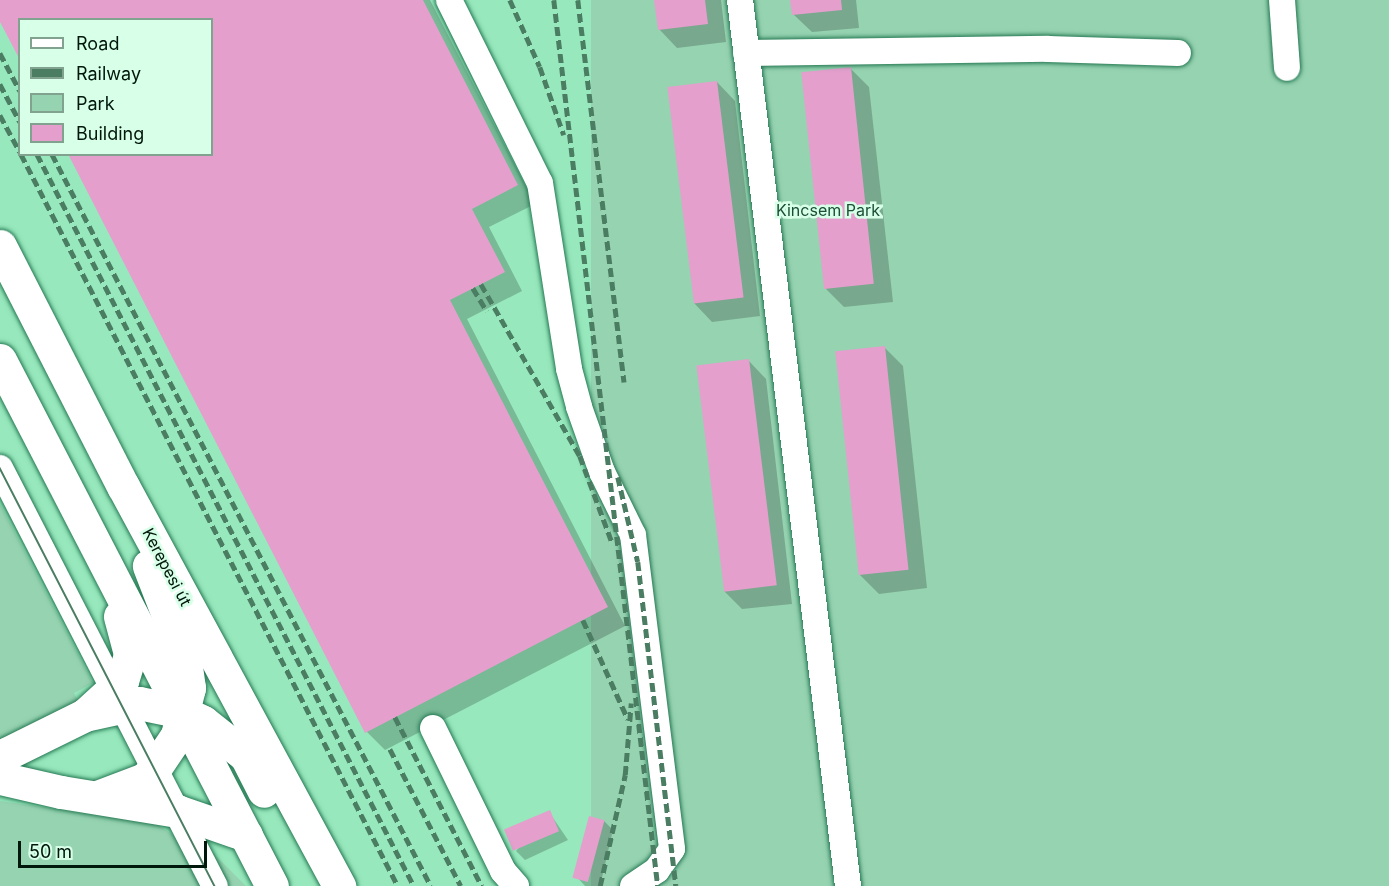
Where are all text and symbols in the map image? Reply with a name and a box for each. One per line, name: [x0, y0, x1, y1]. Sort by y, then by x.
legend: [18, 18, 213, 156]
text: Road: [76, 33, 119, 54]
text: Railway: [76, 63, 141, 84]
text: Park: [76, 93, 115, 114]
text: Building: [76, 123, 144, 144]
park label: Kincsem Park: [776, 200, 880, 220]
street label: Kerepesi út: [139, 525, 195, 609]
scale bar: [21, 829, 210, 867]
text: 50 m: [29, 841, 72, 862]

